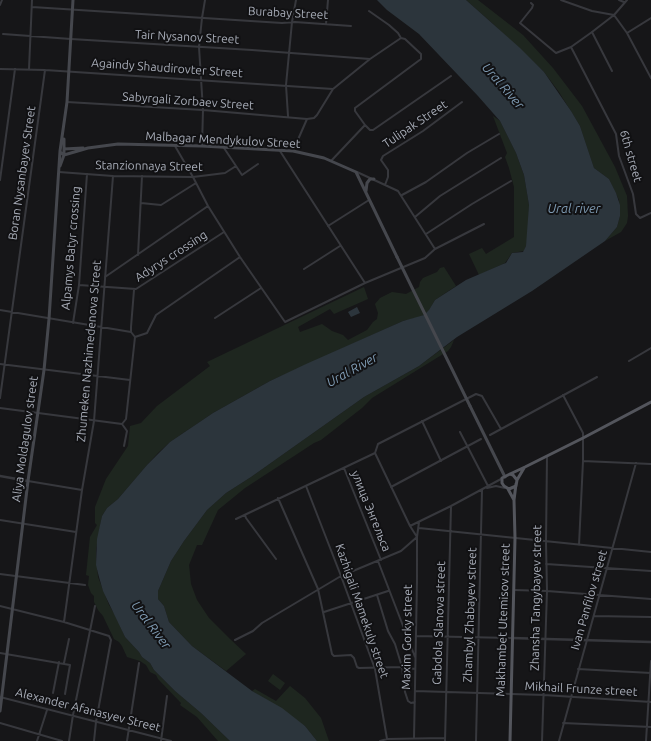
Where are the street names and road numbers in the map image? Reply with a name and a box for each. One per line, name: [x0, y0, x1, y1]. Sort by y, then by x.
street label: Burabay Street: [247, 4, 329, 22]
street label: Tair Nysanov Street: [135, 27, 239, 47]
street label: Againdy Shaudirovter Street: [91, 56, 243, 80]
street label: Sabyrgali Zorbaev Street: [122, 89, 254, 113]
street label: Tulipak Street: [380, 97, 450, 151]
street label: Boran Nysanbayev Street: [5, 105, 39, 241]
street label: 6th street: [617, 128, 645, 184]
street label: Malbagar Mendykulov Street: [145, 129, 301, 151]
street label: Stanzionnaya Street: [95, 158, 203, 174]
street label: Alpamys Batyr crossing: [58, 186, 84, 310]
street label: Adyrys crossing: [132, 227, 210, 285]
street label: Zhumeken Nazhimedenova Street: [74, 260, 104, 442]
street label: Aliya Moldagulov street: [9, 375, 41, 503]
street label: улица Энгельса: [348, 468, 394, 554]
street label: Zhansha Tangybayev street: [528, 525, 544, 671]
street label: Kazhigali Mamekuly street: [332, 542, 392, 680]
street label: Makhambet Utemisov street: [493, 543, 513, 697]
street label: Zhambyl Zhabayev street: [460, 547, 480, 683]
street label: Ivan Panfilov street: [568, 548, 610, 652]
street label: Gabdola Slanova street: [430, 561, 448, 685]
street label: Maxim Gorky street: [399, 584, 415, 690]
street label: Mikhail Frunze street: [524, 679, 638, 699]
street label: Alexander Afanasyev Street: [14, 685, 162, 735]

